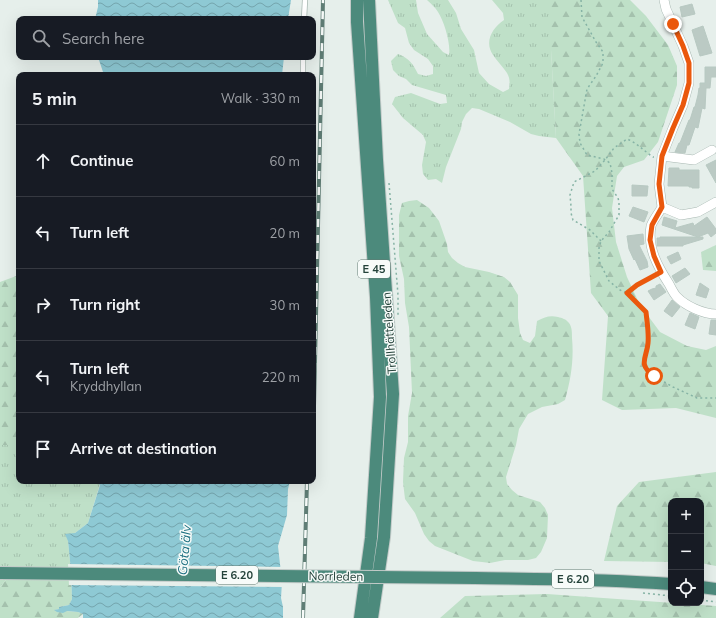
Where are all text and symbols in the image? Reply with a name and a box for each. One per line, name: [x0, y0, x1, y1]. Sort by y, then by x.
route end: [664, 15, 682, 33]
search box: [16, 16, 316, 60]
icon: search: [30, 27, 52, 49]
text: Search here: [62, 29, 144, 48]
text: 5 min: [32, 88, 77, 109]
text: Walk · 330 m: [221, 90, 300, 106]
icon: ahead: [32, 150, 54, 172]
text: Continue: [70, 151, 133, 170]
text: 60 m: [270, 153, 300, 169]
icon: left: [32, 222, 54, 244]
text: Turn left: [70, 223, 129, 242]
text: 20 m: [270, 225, 300, 241]
road number: E 45: [358, 260, 390, 278]
street label: Trollhätteleden: [379, 291, 399, 375]
icon: right: [32, 294, 54, 316]
text: Turn right: [70, 295, 140, 314]
text: 30 m: [270, 297, 300, 313]
text: Turn left: [70, 359, 129, 378]
icon: left: [32, 366, 54, 388]
route start: [645, 367, 663, 385]
text: 220 m: [262, 369, 300, 385]
text: Kryddhyllan: [70, 378, 142, 394]
icon: arrive: [32, 438, 54, 460]
text: Arrive at destination: [70, 439, 217, 458]
map controls: [668, 498, 704, 606]
button: +: [668, 498, 704, 534]
water label: Göta älv: [174, 523, 194, 576]
button: −: [668, 534, 704, 570]
road number: E 6.20: [216, 566, 258, 584]
street label: Norrleden: [309, 568, 363, 584]
road number: E 6.20: [552, 570, 594, 588]
button: locate: [668, 570, 704, 606]

